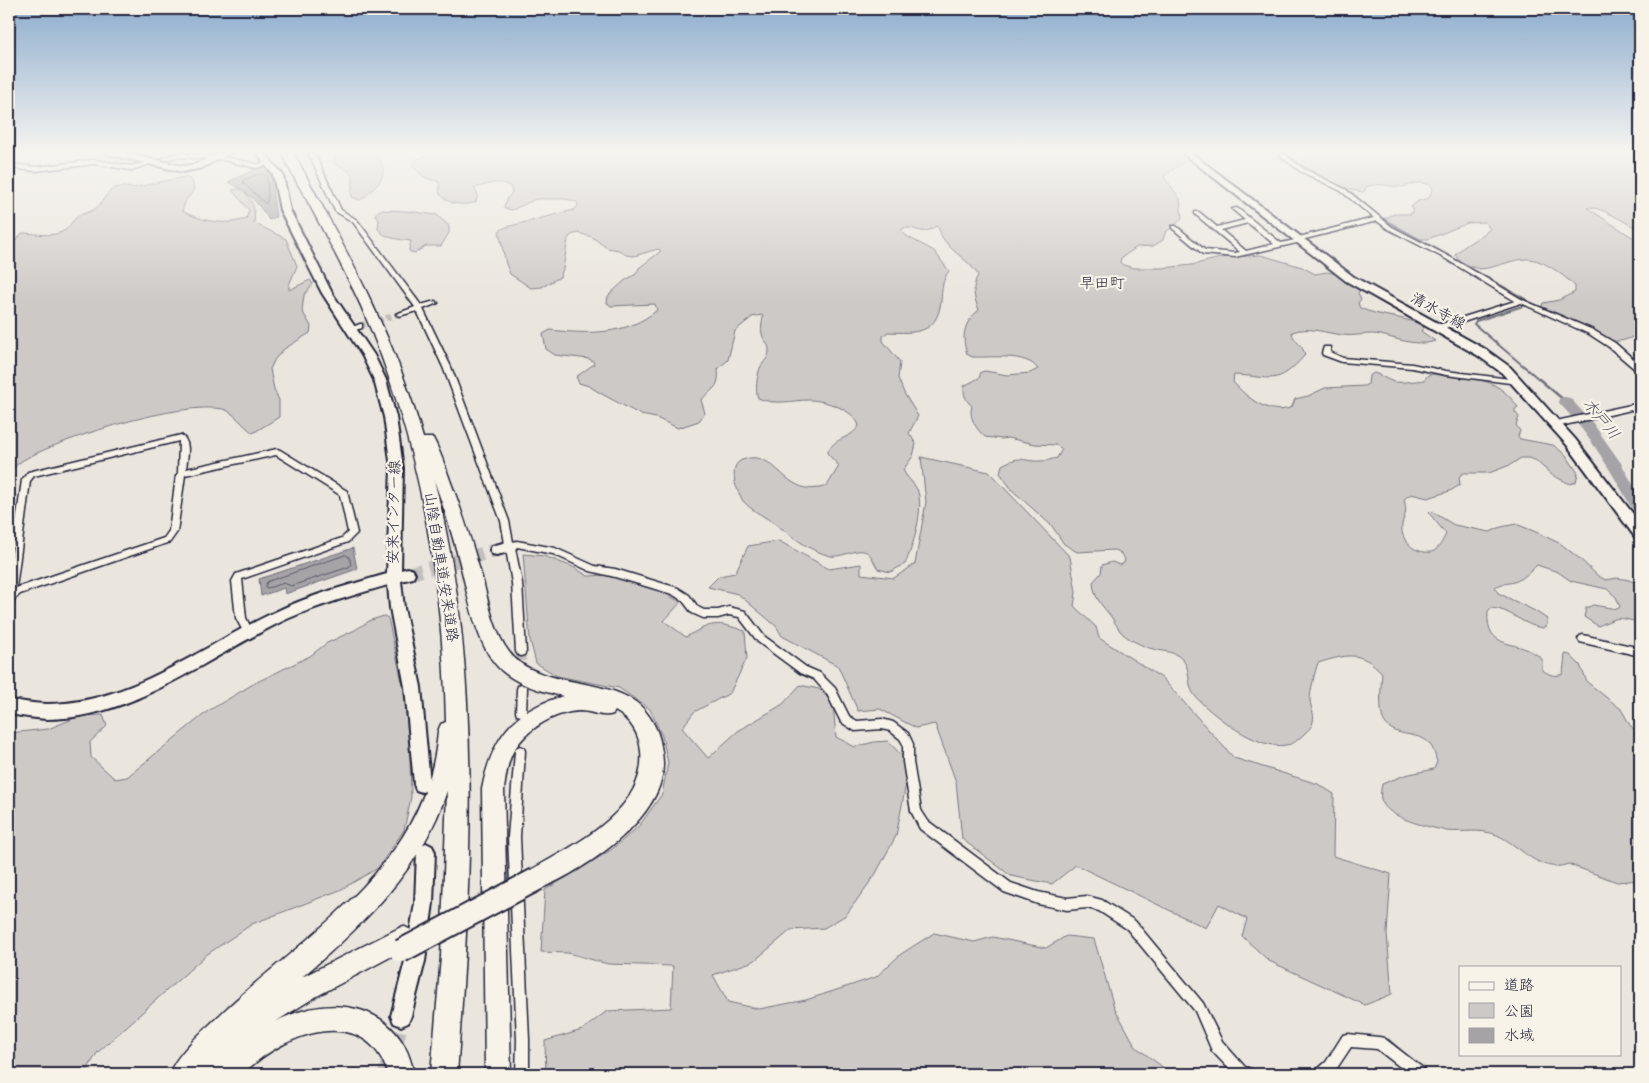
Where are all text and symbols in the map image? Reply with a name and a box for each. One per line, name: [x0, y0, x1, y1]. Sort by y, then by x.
district label: 早田町: [1079, 273, 1125, 294]
street label: 清水寺線: [1407, 287, 1469, 335]
water label: 木戸川: [1577, 393, 1625, 445]
street label: 安来インター線: [383, 460, 405, 564]
street label: 山陰自動車道;安来道路: [419, 490, 463, 644]
legend: [1459, 966, 1622, 1056]
text: 道路: [1504, 975, 1534, 996]
text: 公園: [1504, 1001, 1534, 1022]
text: 水域: [1504, 1025, 1534, 1046]

